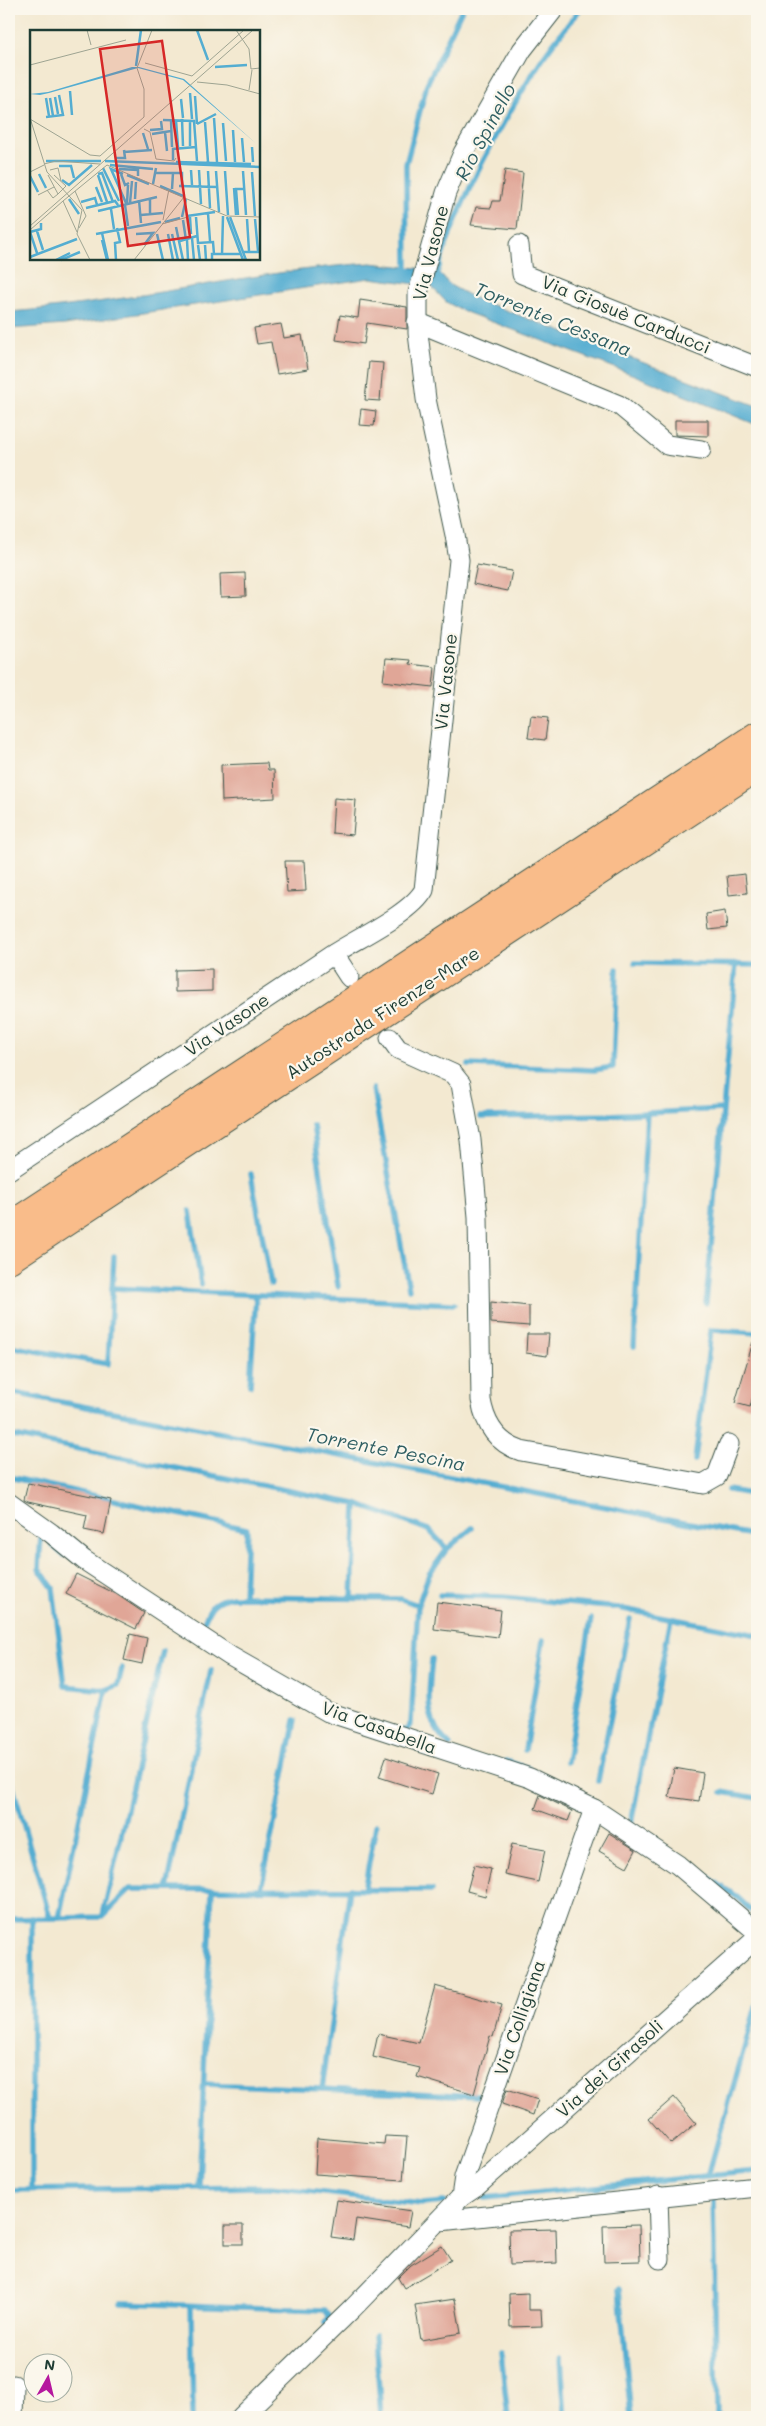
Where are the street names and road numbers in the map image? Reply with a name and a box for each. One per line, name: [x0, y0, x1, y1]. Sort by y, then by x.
street label: Via Vasone: [407, 203, 453, 303]
street label: Via Giosuè Carducci: [538, 269, 714, 359]
street label: Via Vasone: [428, 632, 462, 732]
street label: Autostrada Firenze-Mare: [281, 940, 484, 1084]
street label: Via Vasone: [179, 987, 274, 1061]
street label: Via Casabella: [318, 1695, 440, 1759]
street label: Via Colligiana: [488, 1957, 550, 2079]
street label: Via dei Girasoli: [551, 2014, 668, 2123]

